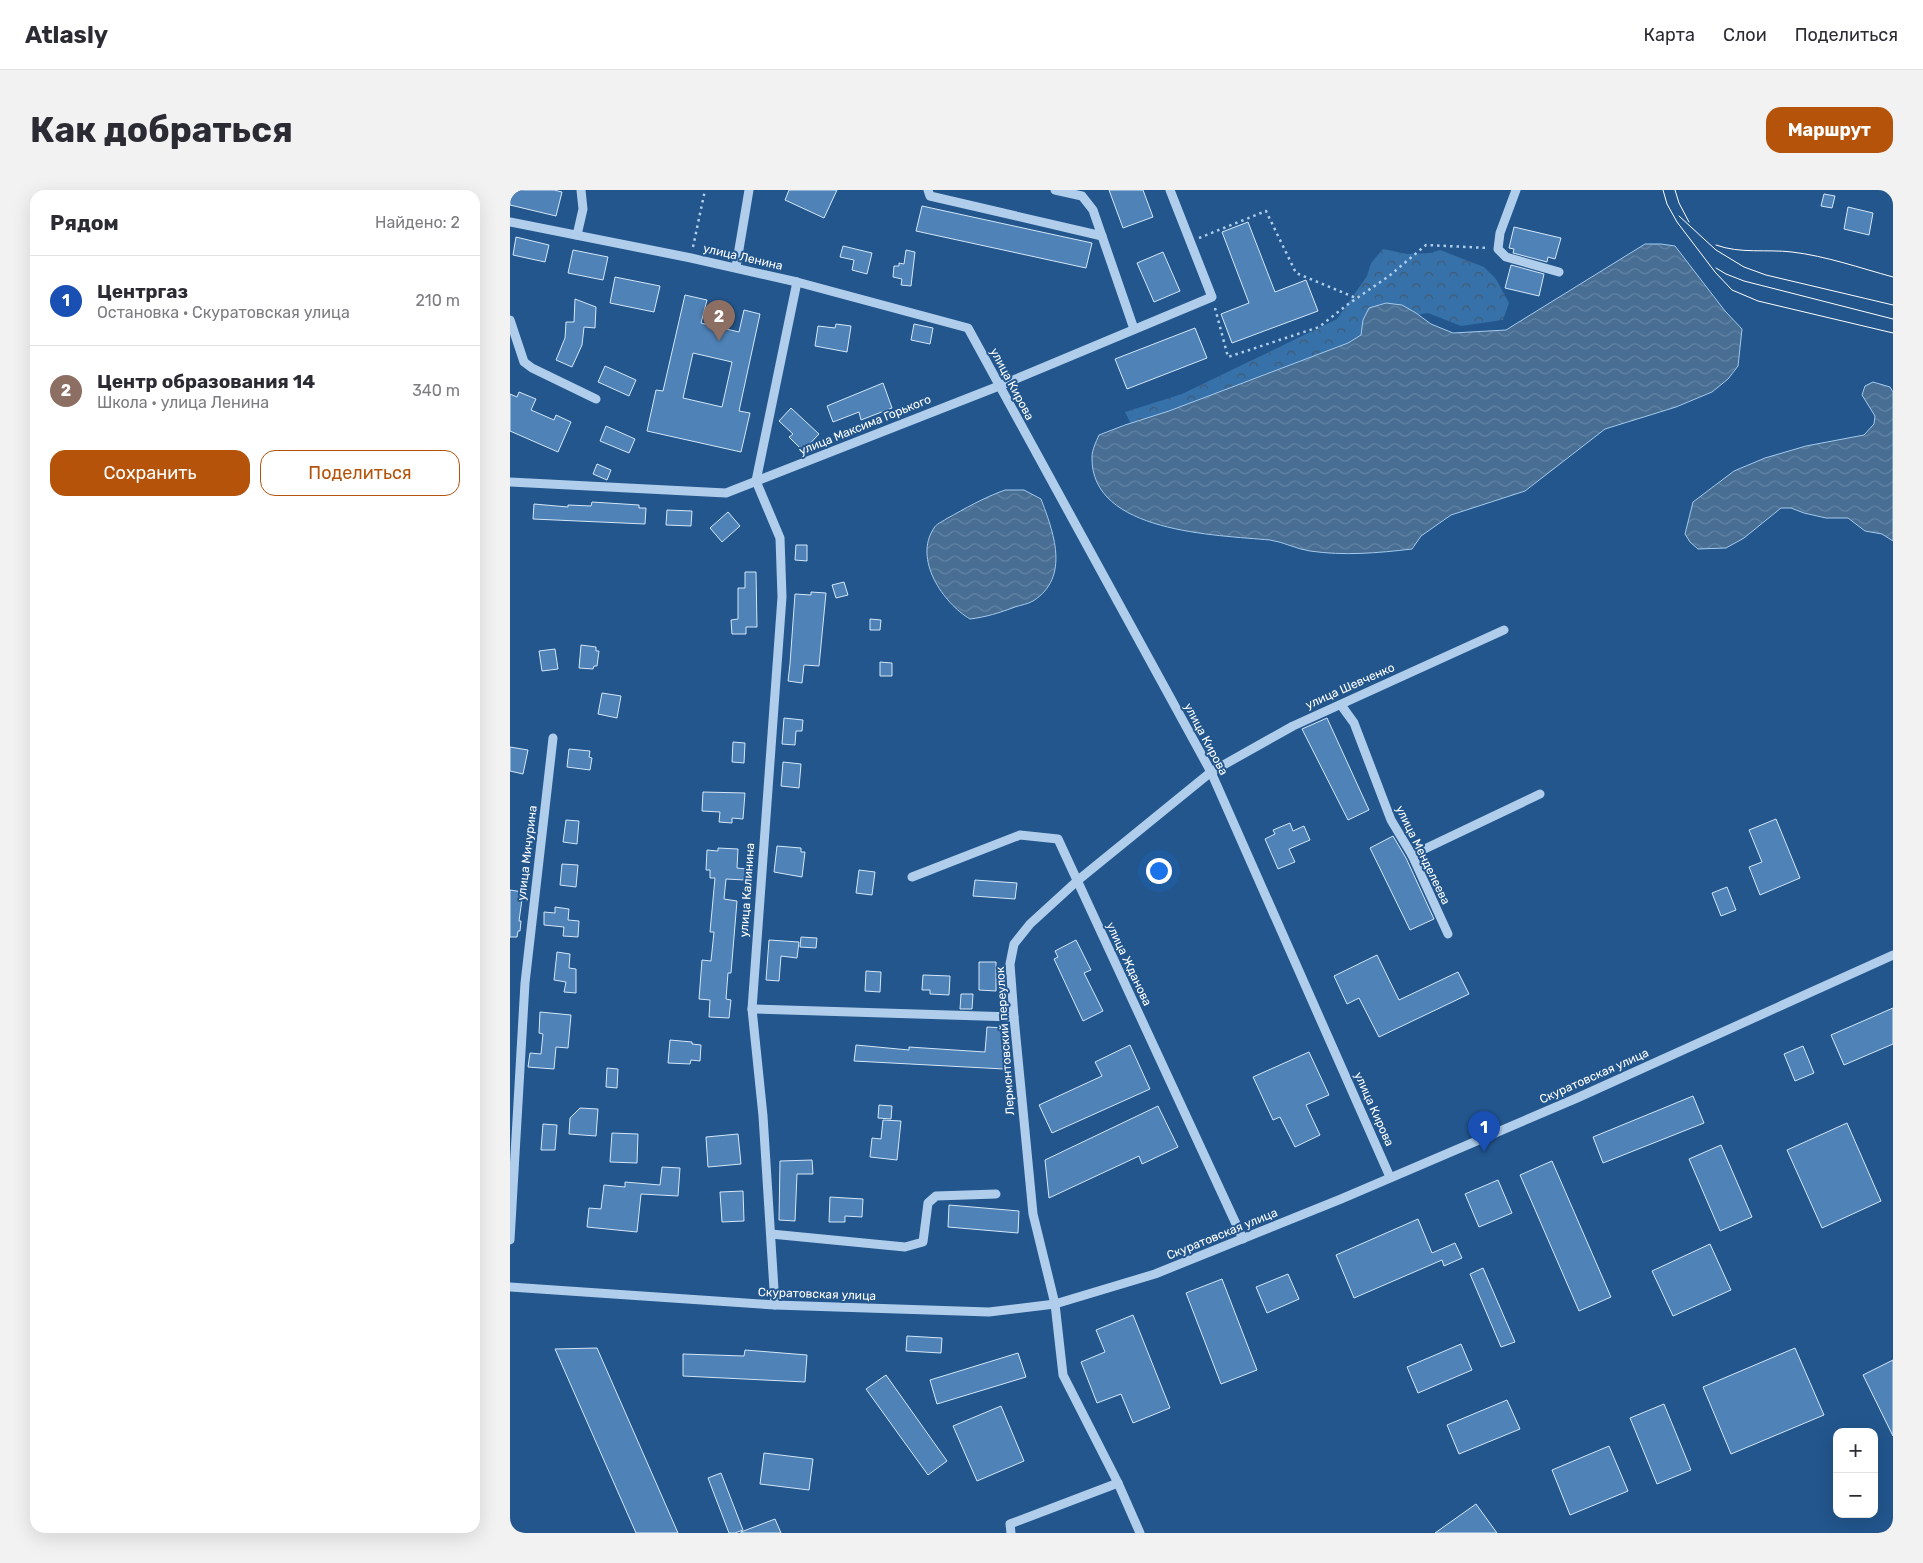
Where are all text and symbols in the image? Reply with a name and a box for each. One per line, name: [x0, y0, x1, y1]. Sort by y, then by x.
text: Atlasly: [25, 21, 108, 49]
text: Карта: [1644, 24, 1695, 46]
text: Слои: [1723, 24, 1767, 46]
text: Поделиться: [1795, 24, 1898, 46]
button: Маршрут: [1766, 107, 1893, 153]
text: Как добраться: [30, 109, 293, 151]
text: Рядом: [50, 210, 119, 235]
text: Найдено: 2: [375, 213, 460, 232]
street label: улица Ленина: [702, 241, 784, 273]
text: Центргаз: [97, 280, 188, 303]
text: 1: [62, 291, 70, 310]
text: 210 m: [415, 291, 460, 310]
pin: 2: [703, 300, 735, 341]
text: Остановка · Скуратовская улица: [97, 303, 350, 322]
street label: улица Кирова: [987, 345, 1037, 423]
text: Центр образования 14: [97, 370, 315, 393]
text: 2: [61, 381, 71, 400]
text: 340 m: [412, 381, 460, 400]
street label: улица Максима Горького: [797, 392, 933, 458]
text: Школа · улица Ленина: [97, 393, 269, 412]
button: Сохранить: [50, 450, 250, 496]
button: Поделиться: [260, 450, 460, 496]
street label: улица Шевченко: [1303, 660, 1397, 712]
street label: улица Кирова: [1181, 700, 1231, 778]
street label: улица Менделеева: [1393, 803, 1453, 907]
street label: улица Мичурина: [514, 805, 540, 901]
street label: улица Калинина: [737, 842, 757, 938]
your location: [1146, 858, 1172, 884]
street label: улица Жданова: [1103, 920, 1155, 1008]
street label: Лермонтовский переулок: [993, 966, 1017, 1116]
street label: Скуратовская улица: [1537, 1046, 1651, 1106]
street label: улица Кирова: [1351, 1070, 1397, 1148]
pin: 1: [1468, 1111, 1500, 1152]
street label: Скуратовская улица: [1165, 1205, 1279, 1263]
street label: Скуратовская улица: [758, 1285, 876, 1303]
map controls: [1833, 1428, 1878, 1518]
button: +: [1833, 1428, 1878, 1473]
button: −: [1833, 1473, 1878, 1518]

